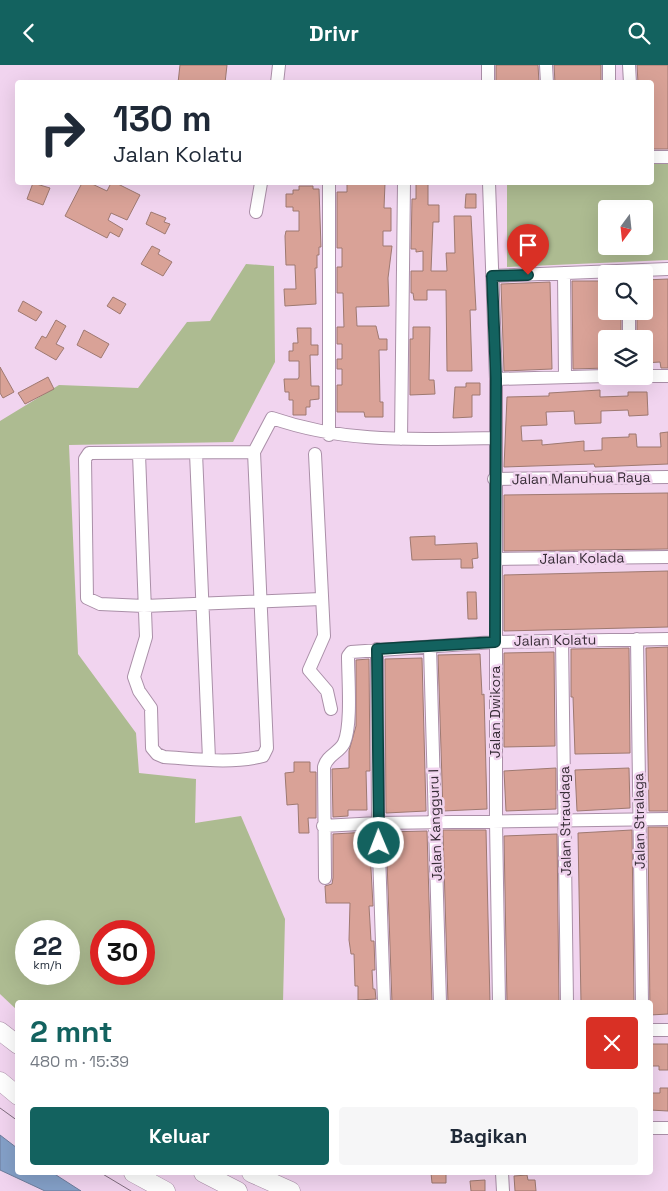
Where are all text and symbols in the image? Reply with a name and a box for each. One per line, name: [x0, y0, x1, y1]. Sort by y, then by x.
icon: back: [15, 19, 43, 47]
text: Drivr: [309, 19, 359, 47]
icon: search: [625, 19, 653, 47]
text: 130 m: [113, 97, 212, 141]
icon: right: [30, 100, 95, 165]
text: Jalan Kolatu: [113, 140, 243, 168]
north arrow: [598, 200, 652, 255]
map controls: [598, 200, 653, 385]
pin: [507, 224, 549, 275]
icon: arrive: [514, 231, 542, 259]
button: search: [598, 265, 653, 320]
button: layers: [598, 330, 653, 385]
street label: Jalan Manuhua Raya: [511, 468, 651, 488]
street label: Jalan Kolada: [539, 548, 625, 568]
street label: Jalan Kolatu: [514, 630, 596, 650]
street label: Jalan Dwikora: [486, 666, 504, 758]
street label: Jalan Straudaga: [555, 766, 575, 876]
street label: Jalan Kangguru I: [424, 769, 446, 881]
street label: Jalan Stralaga: [629, 773, 649, 869]
position arrow: [352, 816, 404, 868]
speed limit sign: 30: [90, 920, 155, 985]
text: 22: [33, 930, 62, 962]
text: km/h: [33, 957, 62, 973]
text: 2 mnt: [30, 1012, 113, 1051]
button: close: [586, 1017, 638, 1069]
text: 480 m · 15:39: [30, 1051, 129, 1072]
button: Keluar: [30, 1107, 329, 1165]
button: Bagikan: [339, 1107, 638, 1165]

